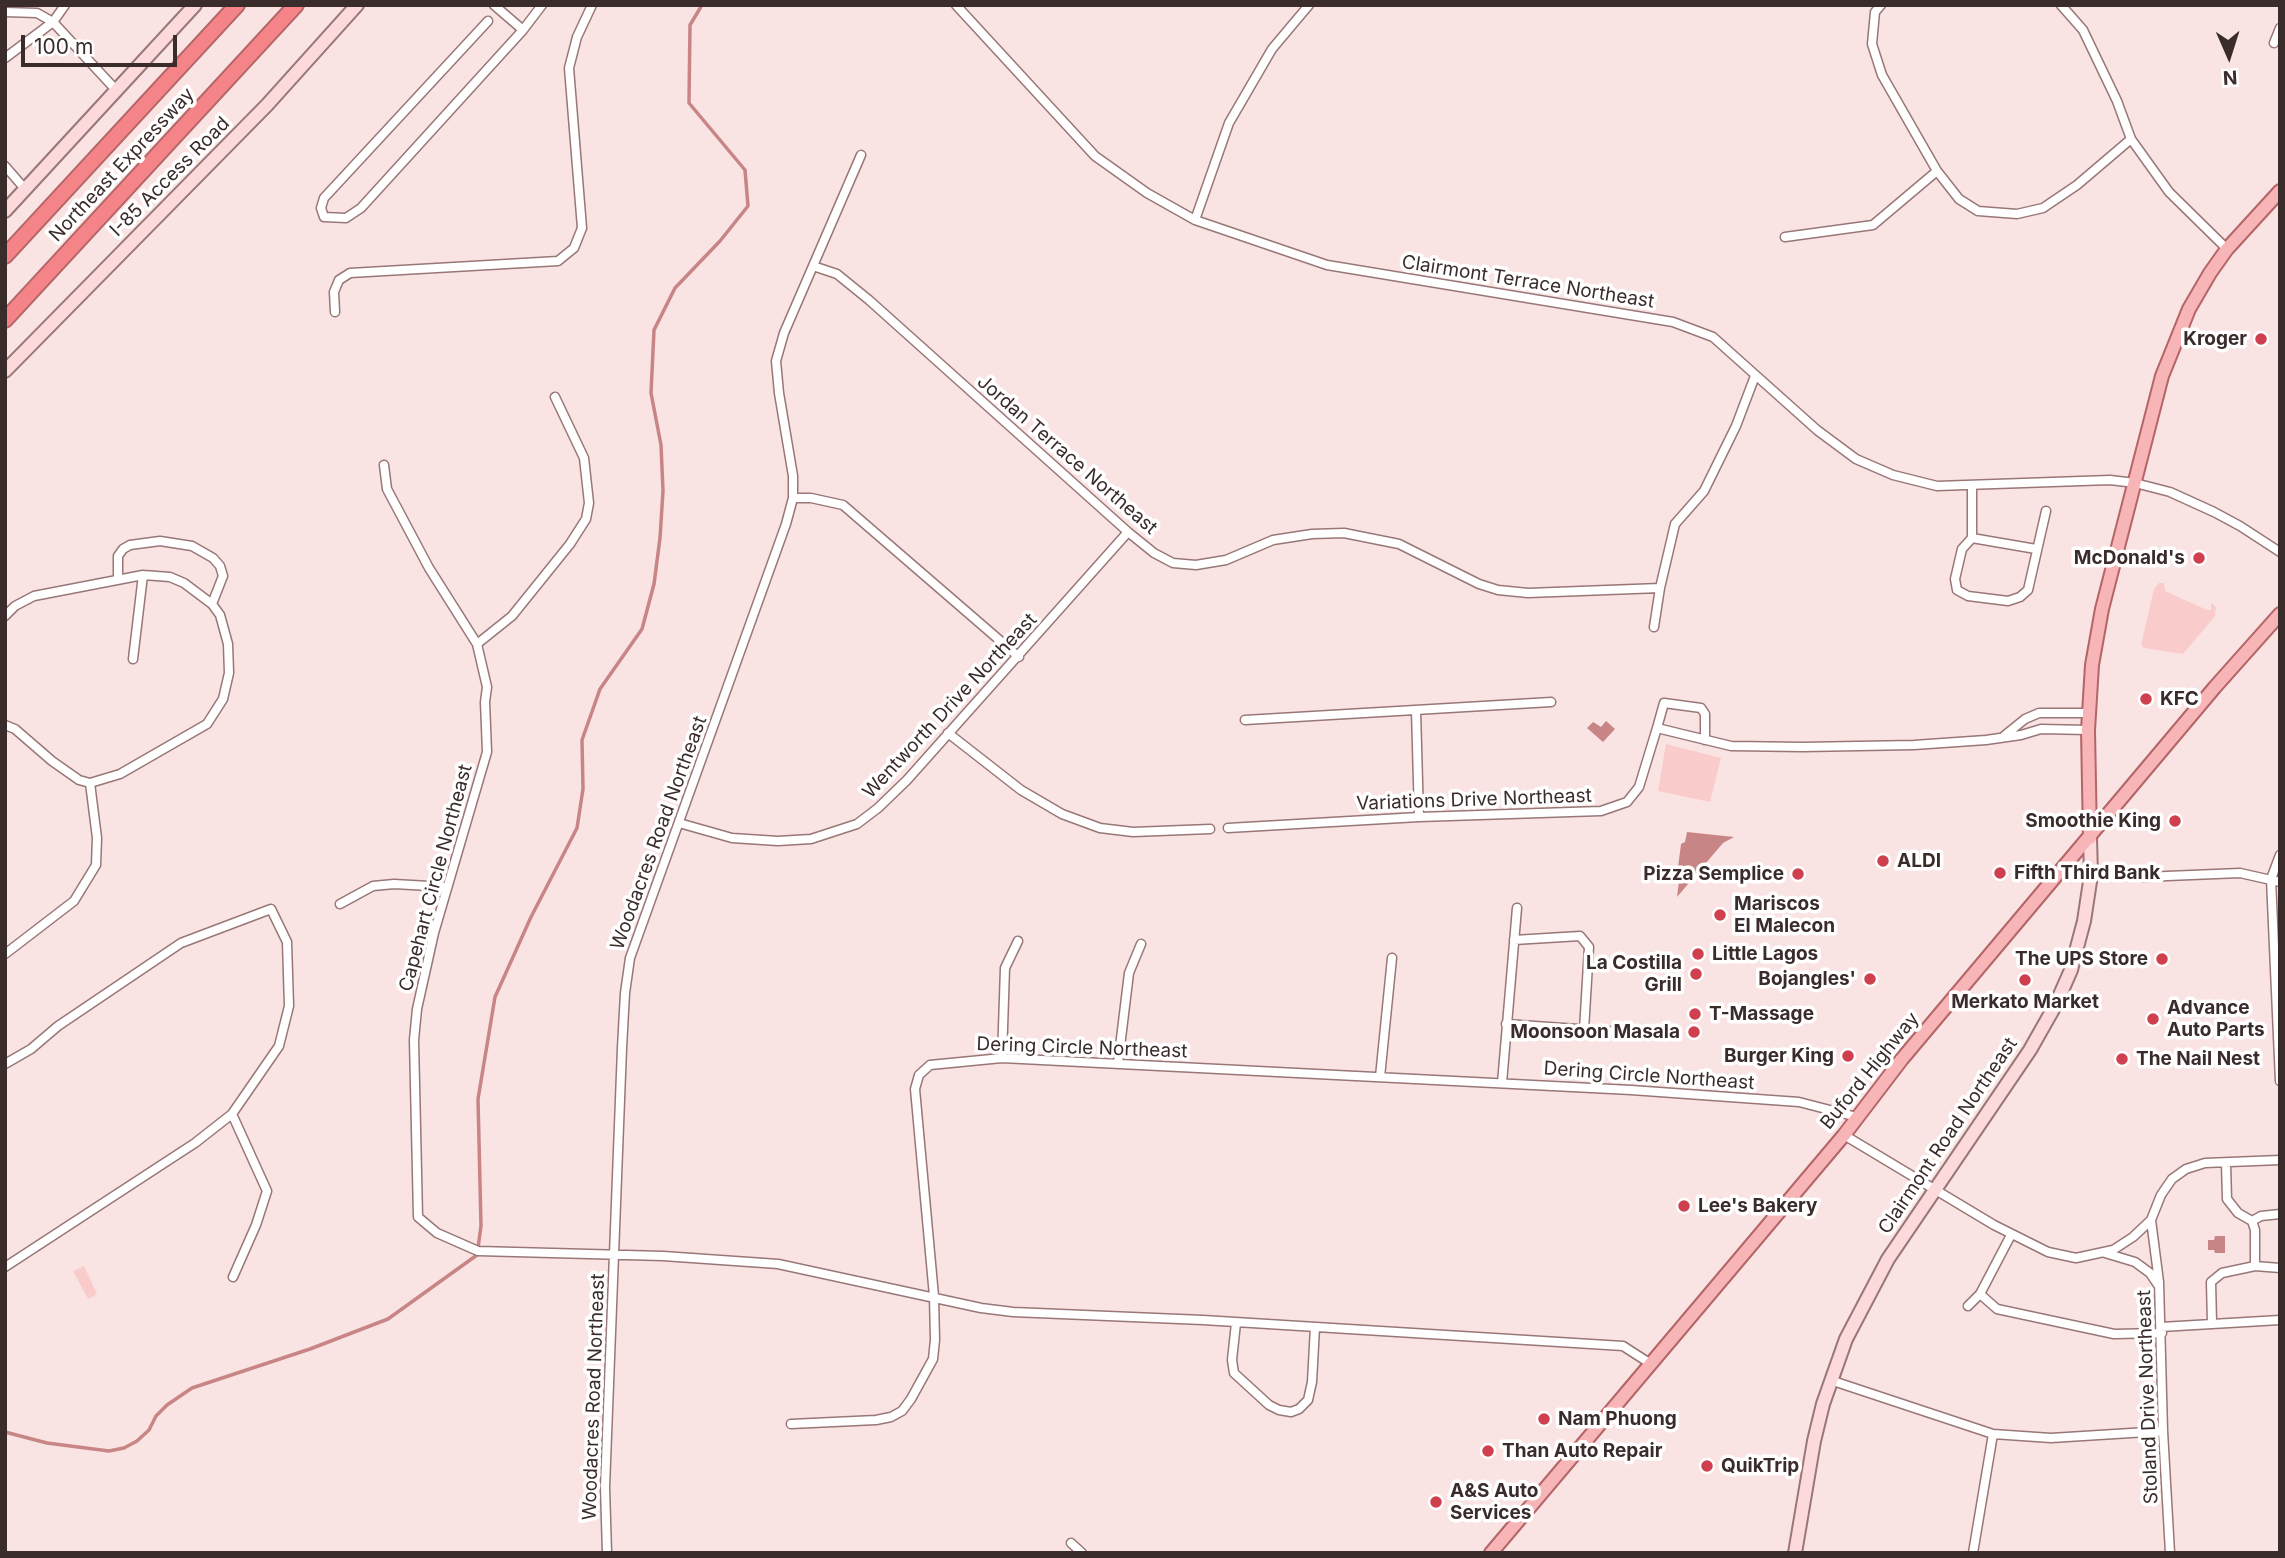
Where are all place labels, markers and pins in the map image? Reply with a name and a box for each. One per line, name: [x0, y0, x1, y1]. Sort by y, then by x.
place label: Kroger: [2183, 328, 2247, 350]
marker: Kroger: [2253, 331, 2269, 347]
place label: McDonald's: [2074, 547, 2185, 569]
marker: McDonald's: [2191, 550, 2207, 566]
place label: KFC: [2160, 688, 2199, 710]
marker: KFC: [2138, 691, 2154, 707]
place label: Smoothie King: [2025, 810, 2161, 832]
marker: Smoothie King: [2167, 813, 2183, 829]
place label: ALDI: [1897, 850, 1941, 872]
marker: ALDI: [1875, 853, 1891, 869]
place label: Fifth Third Bank: [2014, 862, 2160, 884]
place label: Pizza Semplice: [1643, 863, 1784, 885]
marker: Fifth Third Bank: [1992, 865, 2008, 881]
marker: Pizza Semplice: [1790, 866, 1806, 882]
place label: Mariscos El Malecon: [1734, 893, 1835, 937]
marker: Mariscos El Malecon: [1712, 907, 1728, 923]
place label: Little Lagos: [1712, 943, 1818, 965]
marker: Little Lagos: [1690, 946, 1706, 962]
place label: The UPS Store: [2015, 948, 2148, 970]
marker: The UPS Store: [2154, 951, 2170, 967]
place label: La Costilla Grill: [1586, 952, 1682, 996]
marker: La Costilla Grill: [1688, 966, 1704, 982]
place label: Bojangles': [1758, 968, 1856, 990]
marker: Bojangles': [1862, 971, 1878, 987]
marker: Merkato Market: [2017, 972, 2033, 988]
place label: Merkato Market: [1951, 991, 2099, 1013]
place label: Advance Auto Parts: [2167, 997, 2265, 1041]
place label: T-Massage: [1709, 1003, 1814, 1025]
marker: T-Massage: [1687, 1006, 1703, 1022]
marker: Advance Auto Parts: [2145, 1011, 2161, 1027]
place label: Moonsoon Masala: [1510, 1021, 1680, 1043]
marker: Moonsoon Masala: [1686, 1024, 1702, 1040]
place label: Burger King: [1724, 1045, 1834, 1067]
marker: Burger King: [1840, 1048, 1856, 1064]
place label: The Nail Nest: [2136, 1048, 2260, 1070]
marker: The Nail Nest: [2114, 1051, 2130, 1067]
place label: Lee's Bakery: [1698, 1195, 1817, 1217]
marker: Lee's Bakery: [1676, 1198, 1692, 1214]
place label: Nam Phuong: [1558, 1408, 1677, 1430]
marker: Nam Phuong: [1536, 1411, 1552, 1427]
place label: Than Auto Repair: [1502, 1440, 1662, 1462]
marker: Than Auto Repair: [1480, 1443, 1496, 1459]
place label: QuikTrip: [1721, 1455, 1799, 1477]
marker: QuikTrip: [1699, 1458, 1715, 1474]
place label: A&S Auto Services: [1450, 1480, 1538, 1524]
marker: A&S Auto Services: [1428, 1494, 1444, 1510]

